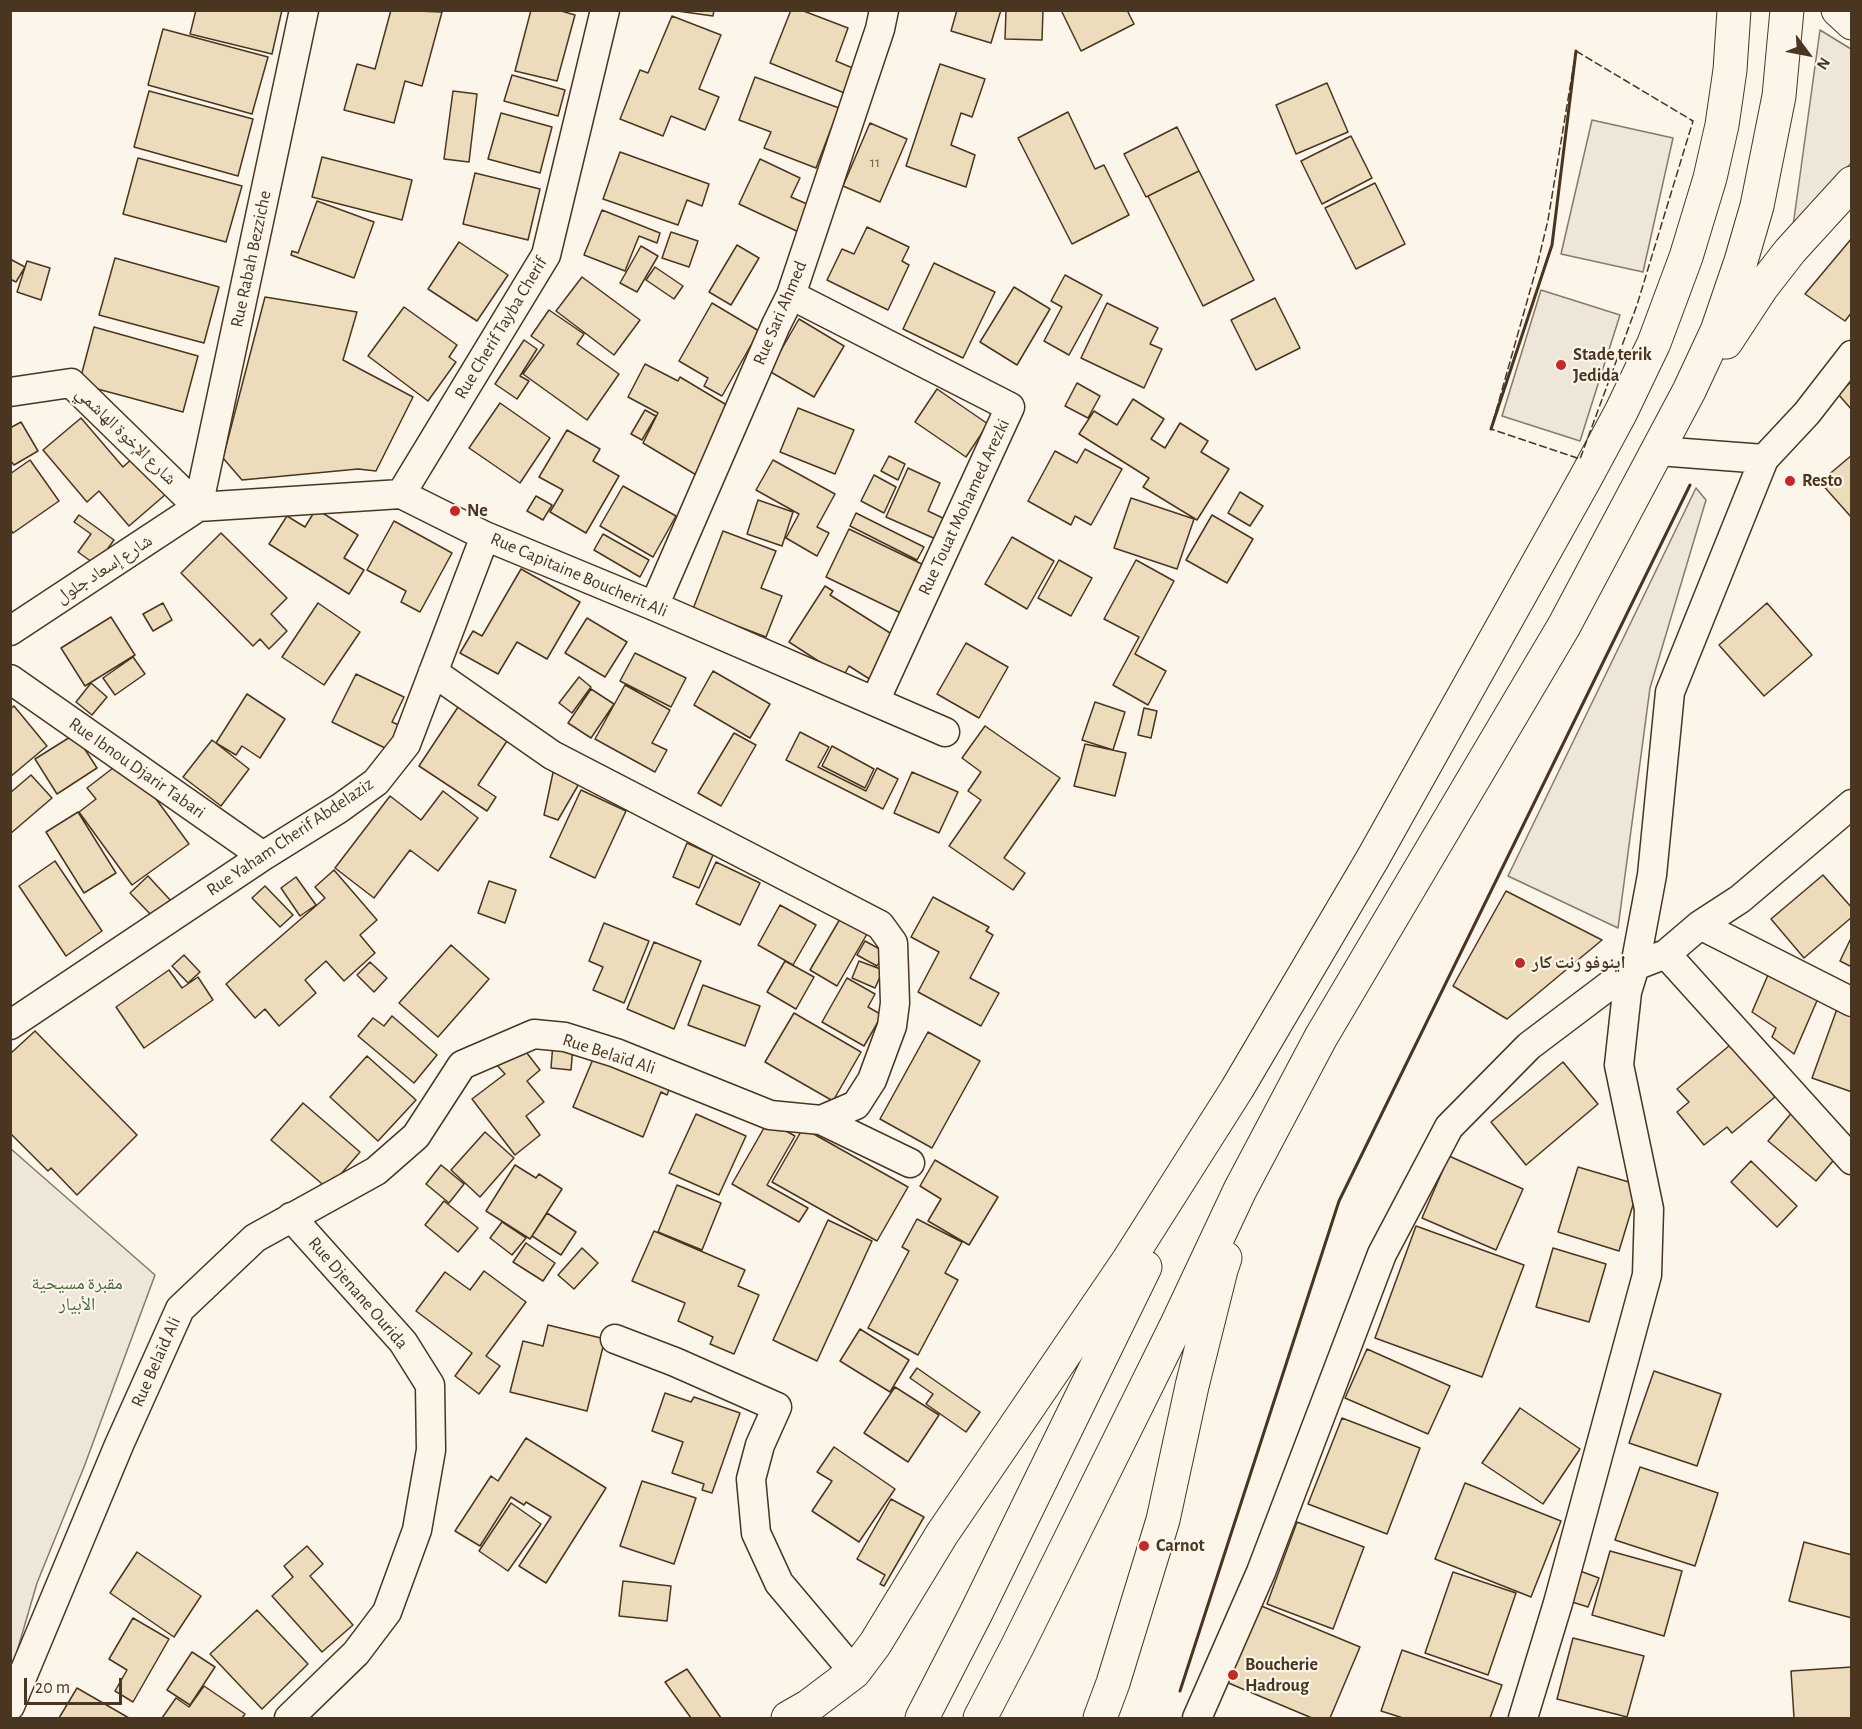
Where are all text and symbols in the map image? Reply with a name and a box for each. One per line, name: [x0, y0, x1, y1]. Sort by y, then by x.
north arrow: [1778, 24, 1838, 84]
text: N: [1814, 55, 1833, 72]
house number: 11: [870, 153, 880, 171]
street label: Rue Rabah Bezziche: [226, 189, 276, 329]
street label: Rue Cherif Tayba Cherif: [450, 253, 552, 403]
street label: Rue Sari Ahmed: [748, 258, 812, 368]
place label: Stade terik Jedida: [1573, 344, 1652, 386]
marker: Stade terik Jedida: [1554, 358, 1568, 372]
street label: شارع الإخوة الهاشمي: [71, 382, 181, 490]
street label: Rue Touat Mohamed Arezki: [914, 415, 1014, 599]
place label: Resto: [1802, 470, 1842, 492]
marker: Resto: [1783, 474, 1797, 488]
place label: Ne: [467, 500, 488, 522]
marker: Ne: [448, 504, 462, 518]
street label: Rue Capitaine Boucherit Ali: [487, 528, 671, 622]
street label: شارع إسعاد جلول: [52, 530, 156, 608]
street label: Rue Ibnou Djarir Tabari: [65, 713, 209, 823]
street label: Rue Yaham Cherif Abdelaziz: [203, 773, 377, 901]
place label: اينوفو رنت كار: [1532, 952, 1626, 974]
marker: اينوفو رنت كار: [1513, 956, 1527, 970]
street label: Rue Belaïd Ali: [560, 1029, 658, 1079]
street label: Rue Djenane Ourida: [303, 1233, 413, 1353]
park label: مقبرة مسيحية الأبيار: [31, 1273, 123, 1316]
street label: Rue Belaïd Ali: [127, 1314, 185, 1410]
place label: Carnot: [1156, 1535, 1205, 1557]
marker: Carnot: [1137, 1539, 1151, 1553]
place label: Boucherie Hadroug: [1245, 1654, 1318, 1696]
scale bar: [27, 1666, 124, 1704]
marker: Boucherie Hadroug: [1226, 1668, 1240, 1682]
text: 20 m: [35, 1679, 70, 1697]

